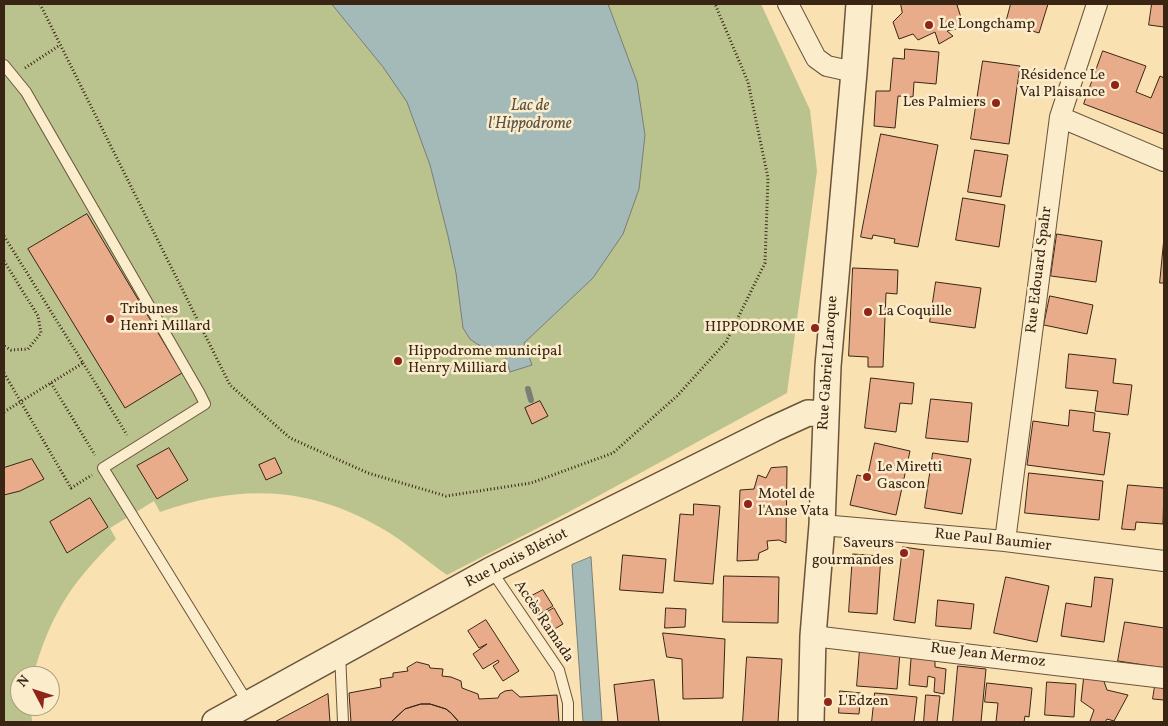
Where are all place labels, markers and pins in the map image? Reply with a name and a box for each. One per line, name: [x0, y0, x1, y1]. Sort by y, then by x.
place label: Le Longchamp: [939, 16, 1035, 34]
marker: Le Longchamp: [923, 19, 935, 31]
place label: Résidence Le Val Plaisance: [1019, 67, 1105, 102]
marker: Résidence Le Val Plaisance: [1109, 79, 1121, 91]
place label: Les Palmiers: [903, 94, 986, 112]
marker: Les Palmiers: [990, 97, 1002, 109]
place label: Tribunes Henri Millard: [120, 301, 211, 336]
place label: La Coquille: [878, 303, 952, 321]
marker: La Coquille: [862, 306, 874, 318]
marker: Tribunes Henri Millard: [104, 313, 116, 325]
place label: HIPPODROME: [705, 319, 805, 337]
marker: HIPPODROME: [809, 322, 821, 334]
place label: Hippodrome municipal Henry Milliard: [408, 343, 562, 378]
marker: Hippodrome municipal Henry Milliard: [392, 355, 404, 367]
place label: Le Miretti Gascon: [877, 459, 942, 494]
marker: Le Miretti Gascon: [861, 471, 873, 483]
place label: Motel de l'Anse Vata: [758, 486, 829, 521]
marker: Motel de l'Anse Vata: [742, 498, 754, 510]
place label: Saveurs gourmandes: [812, 535, 894, 570]
marker: Saveurs gourmandes: [898, 547, 910, 559]
place label: L'Edzen: [838, 693, 889, 711]
marker: L'Edzen: [822, 696, 834, 708]

